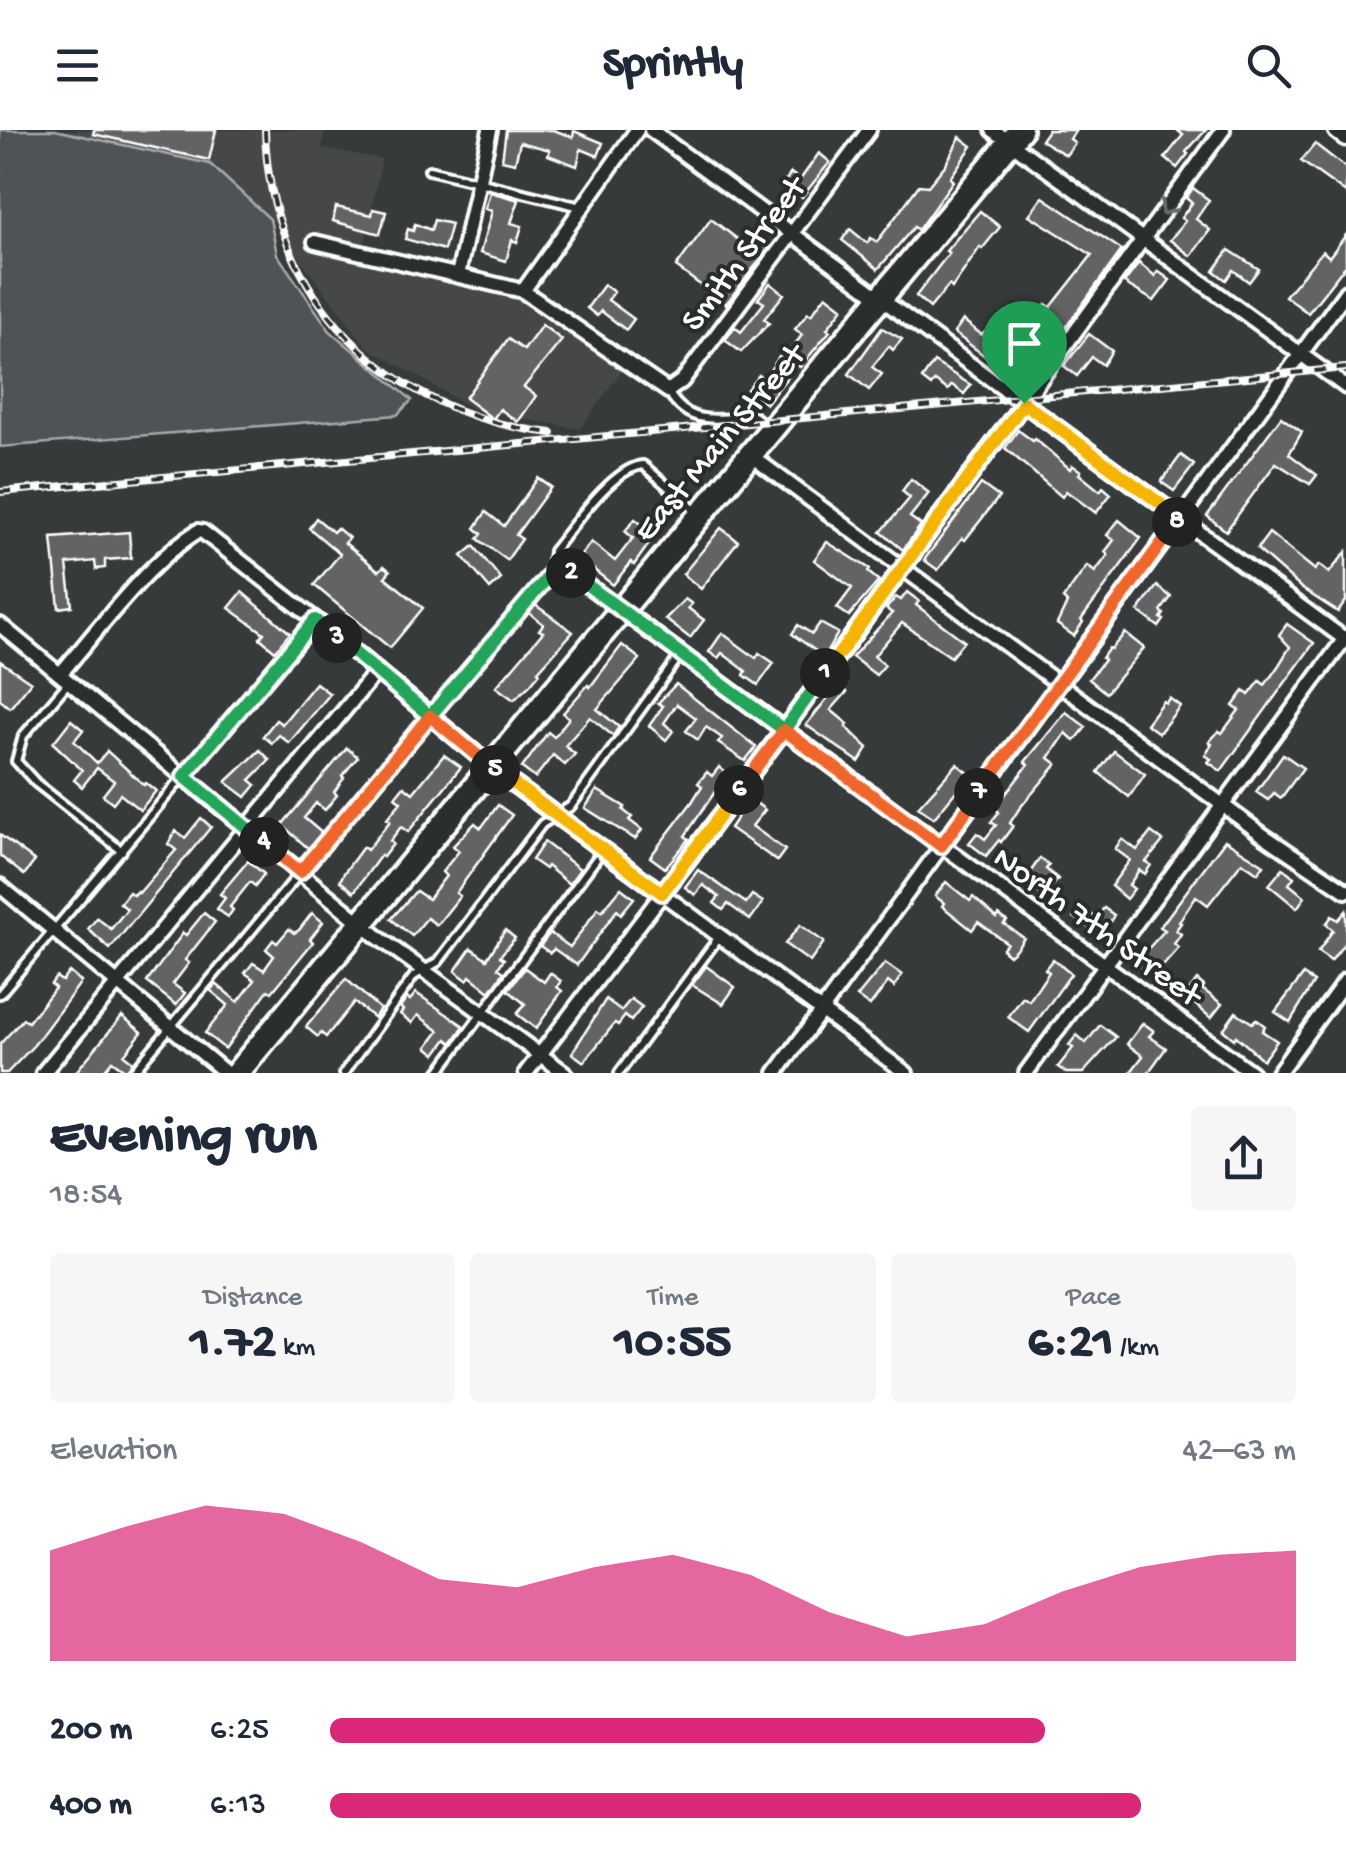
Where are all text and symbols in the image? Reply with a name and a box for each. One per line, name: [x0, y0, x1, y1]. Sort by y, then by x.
icon: menu: [50, 38, 105, 93]
icon: search: [1241, 38, 1296, 93]
text: Sprintly: [603, 39, 743, 92]
street label: Smith Street: [674, 168, 819, 341]
one-way arrow: [1160, 198, 1177, 216]
pin: [982, 301, 1067, 404]
icon: arrive: [997, 316, 1052, 371]
street label: East Main Street: [626, 335, 818, 552]
pin: 8: [1152, 497, 1202, 547]
text: 8: [1169, 505, 1185, 538]
pin: 2: [546, 548, 596, 598]
text: 2: [564, 556, 578, 589]
pin: 3: [312, 613, 362, 663]
text: 3: [330, 621, 344, 654]
pin: 1: [800, 648, 850, 698]
text: 1: [819, 656, 831, 689]
pin: 5: [470, 745, 520, 795]
text: 5: [488, 753, 502, 786]
pin: 6: [714, 765, 764, 815]
pin: 7: [954, 768, 1004, 818]
text: 6: [732, 773, 746, 806]
text: 7: [972, 776, 986, 809]
pin: 4: [239, 817, 289, 867]
text: 4: [257, 825, 271, 858]
street label: North 7th Street: [984, 839, 1210, 1019]
button: share: [1191, 1106, 1296, 1211]
text: Evening run: [50, 1107, 317, 1171]
text: 18:54: [50, 1177, 122, 1215]
text: Distance: [203, 1282, 302, 1315]
text: Time: [647, 1282, 699, 1315]
text: Pace: [1066, 1282, 1121, 1315]
text: 1.72: [190, 1315, 276, 1374]
text: 10:55: [615, 1315, 731, 1374]
text: 6:21: [1028, 1315, 1113, 1374]
text: km: [276, 1332, 315, 1365]
text: /km: [1113, 1332, 1159, 1365]
text: Elevation: [50, 1433, 177, 1471]
text: 42–63 m: [1182, 1433, 1296, 1471]
text: 200 m: [50, 1712, 132, 1750]
text: 6:25: [210, 1712, 269, 1750]
text: 400 m: [50, 1787, 132, 1825]
text: 6:13: [210, 1787, 266, 1825]

